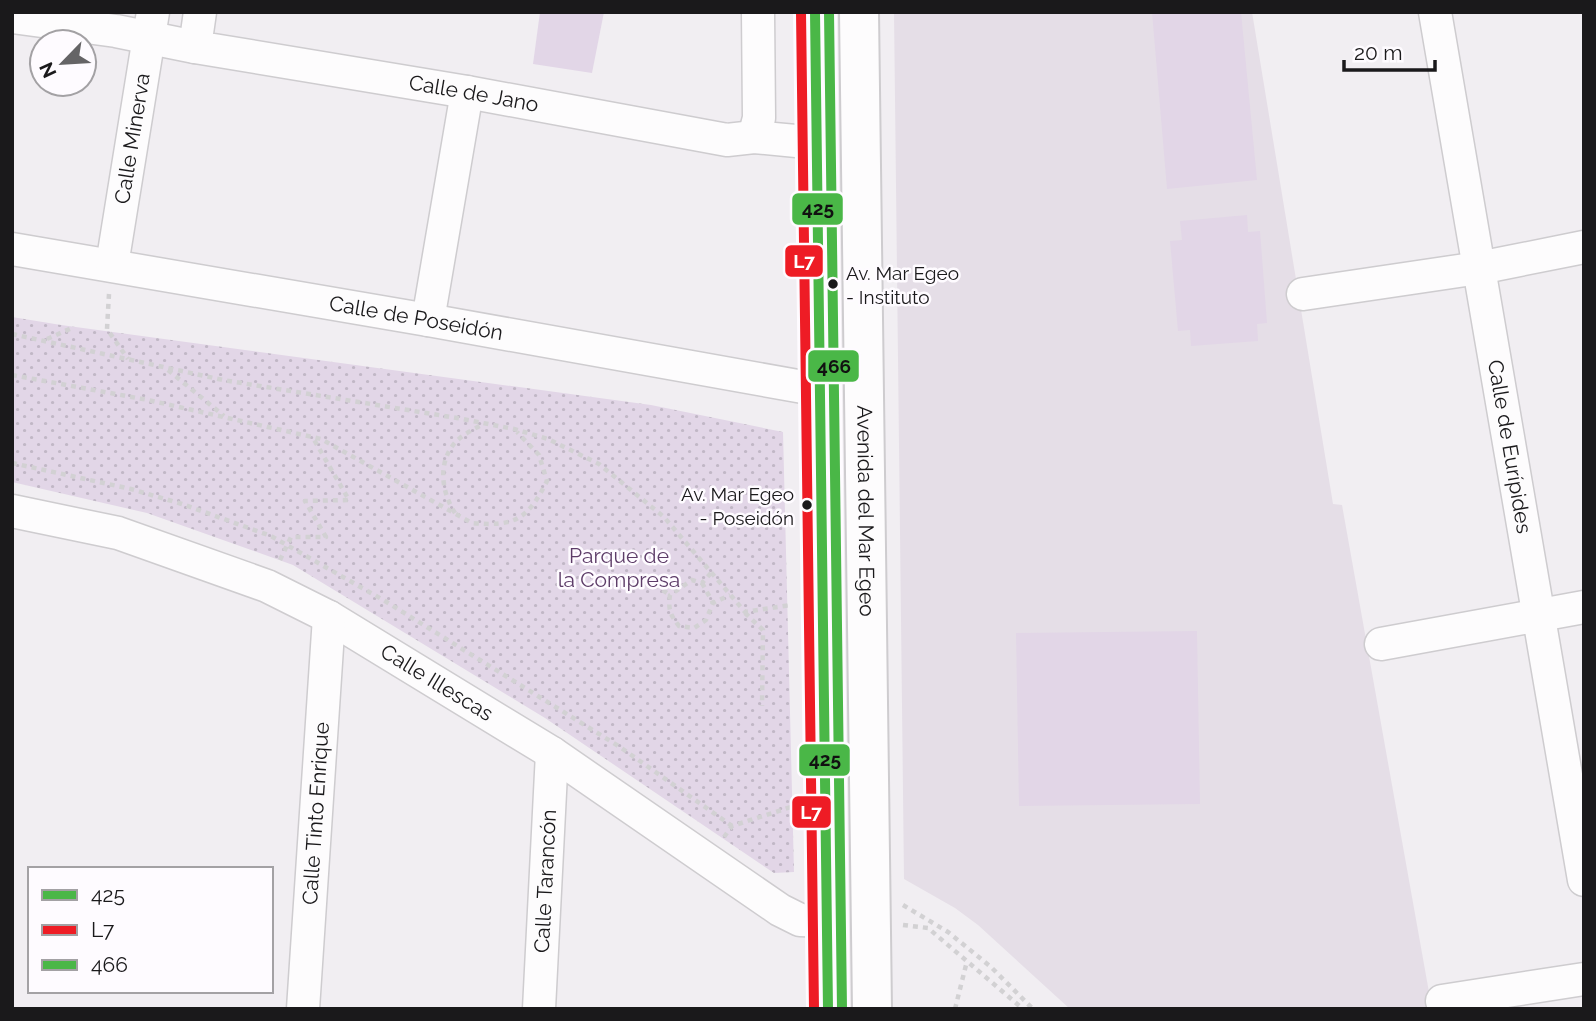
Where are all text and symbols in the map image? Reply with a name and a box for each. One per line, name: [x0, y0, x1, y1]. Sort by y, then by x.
north arrow: [28, 28, 98, 98]
scale bar: [1344, 28, 1435, 72]
text: 20 m: [1354, 40, 1402, 65]
text: N: [35, 59, 61, 81]
street label: Calle de Jano: [407, 70, 541, 117]
street label: Calle Minerva: [109, 71, 155, 206]
line badge: 425: [791, 192, 844, 226]
text: 425: [802, 197, 834, 219]
line badge: L7: [784, 244, 824, 278]
text: L7: [793, 250, 815, 272]
place label: Av. Mar Egeo - Instituto: [846, 262, 959, 308]
marker: Av. Mar Egeo - Instituto: [826, 277, 840, 291]
street label: Calle de Poseidón: [327, 290, 505, 345]
line badge: 466: [807, 349, 860, 383]
text: 466: [817, 355, 851, 377]
street label: Calle de Eurípides: [1483, 358, 1537, 535]
street label: Avenida del Mar Egeo: [852, 405, 880, 617]
place label: Av. Mar Egeo - Poseidón: [681, 483, 794, 529]
marker: Av. Mar Egeo - Poseidón: [800, 498, 814, 512]
park label: Parque de la Compresa: [558, 543, 680, 592]
street label: Calle Illescas: [376, 639, 498, 726]
street label: Calle Tinto Enrique: [297, 721, 334, 906]
line badge: 425: [798, 743, 851, 777]
text: 425: [809, 748, 841, 770]
line badge: L7: [791, 795, 832, 829]
text: L7: [800, 801, 822, 823]
street label: Calle Tarancón: [529, 809, 561, 954]
legend: [28, 867, 273, 993]
text: 425: [91, 882, 125, 907]
text: L7: [91, 917, 115, 942]
text: 466: [91, 952, 128, 977]

